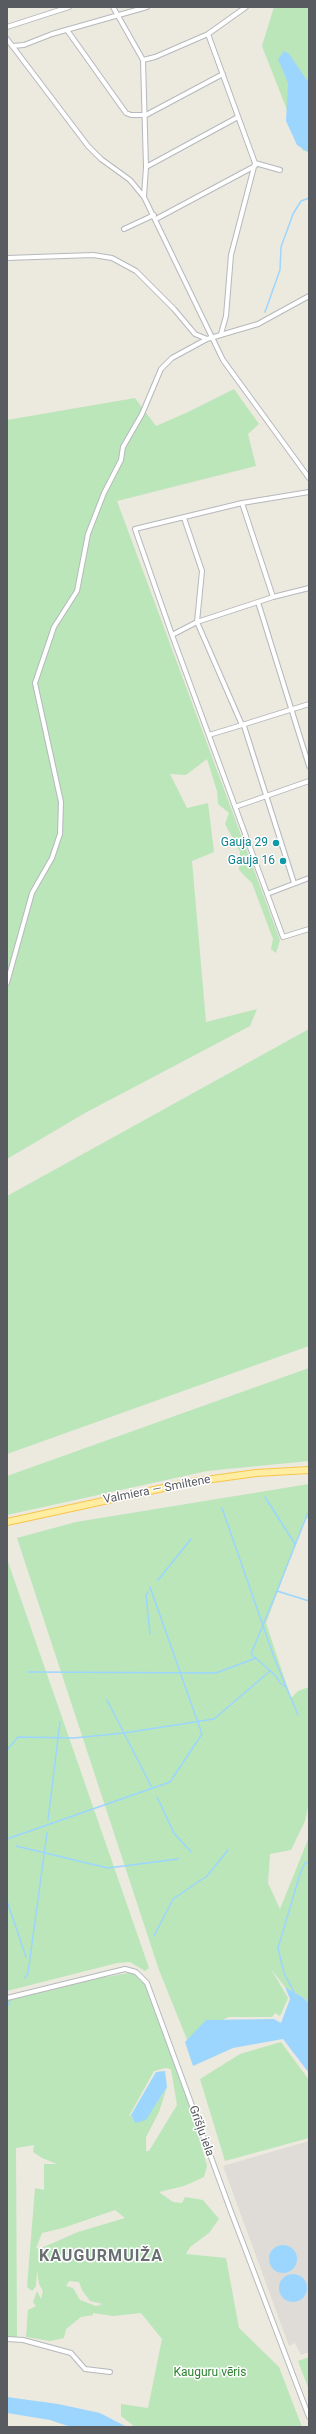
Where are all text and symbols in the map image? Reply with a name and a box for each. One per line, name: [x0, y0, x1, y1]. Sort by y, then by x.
place label: Gauja 29: [221, 836, 268, 850]
marker: Gauja 29: [271, 838, 281, 848]
place label: Gauja 16: [228, 854, 275, 868]
marker: Gauja 16: [278, 856, 288, 866]
street label: Valmiera — Smiltene: [102, 1473, 212, 1507]
street label: Grīšļu iela: [185, 2104, 217, 2158]
district label: KAUGURMUIŽA: [39, 2247, 163, 2267]
park label: Kauguru vēris: [174, 2366, 246, 2380]

